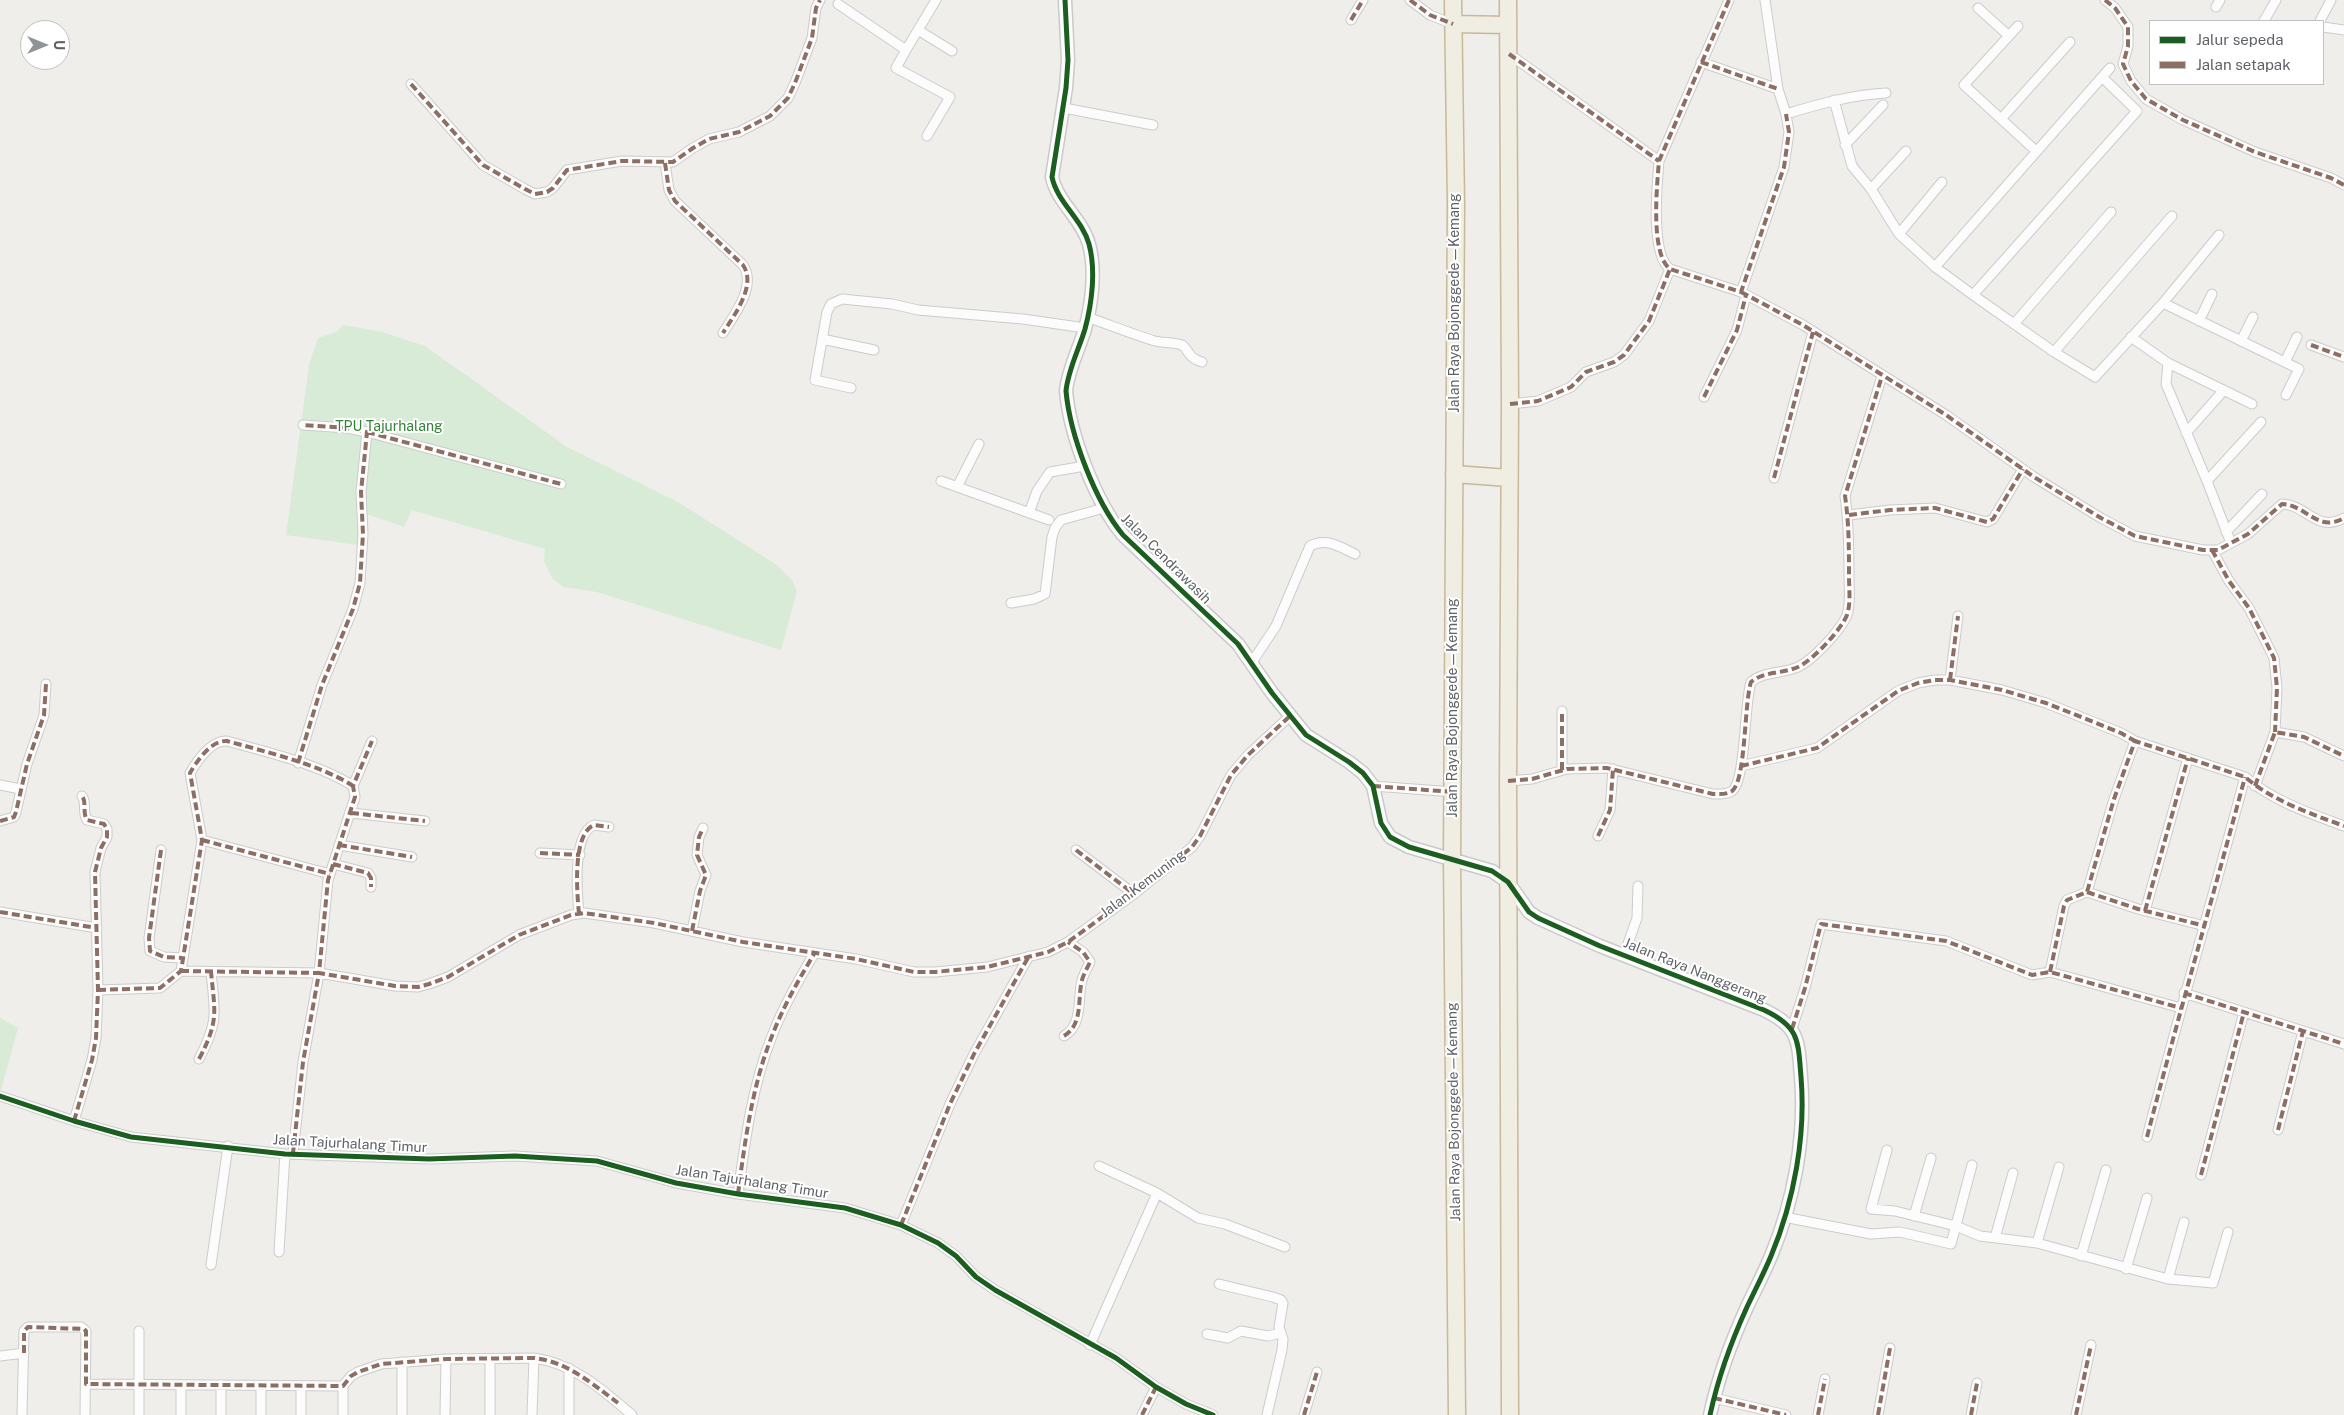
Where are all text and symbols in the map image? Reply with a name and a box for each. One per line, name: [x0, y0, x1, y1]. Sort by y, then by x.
north arrow: [20, 20, 70, 70]
legend: [2149, 20, 2324, 85]
text: Jalur sepeda: [2196, 31, 2284, 48]
text: U: [51, 40, 67, 50]
text: Jalan setapak: [2196, 56, 2291, 73]
street label: Jalan Raya Bojonggede—Kemang: [1447, 193, 1463, 413]
park label: TPU Tajurhalang: [335, 419, 443, 435]
street label: Jalan Cendrawasih: [1117, 510, 1215, 608]
street label: Jalan Raya Bojonggede—Kemang: [1445, 598, 1461, 818]
street label: Jalan Kemuning: [1097, 846, 1189, 922]
street label: Jalan Raya Nanggerang: [1621, 935, 1769, 1007]
street label: Jalan Raya Bojonggede—Kemang: [1444, 1002, 1464, 1222]
street label: Jalan Tajurhalang Timur: [272, 1132, 428, 1156]
street label: Jalan Tajurhalang Timur: [674, 1162, 830, 1202]

